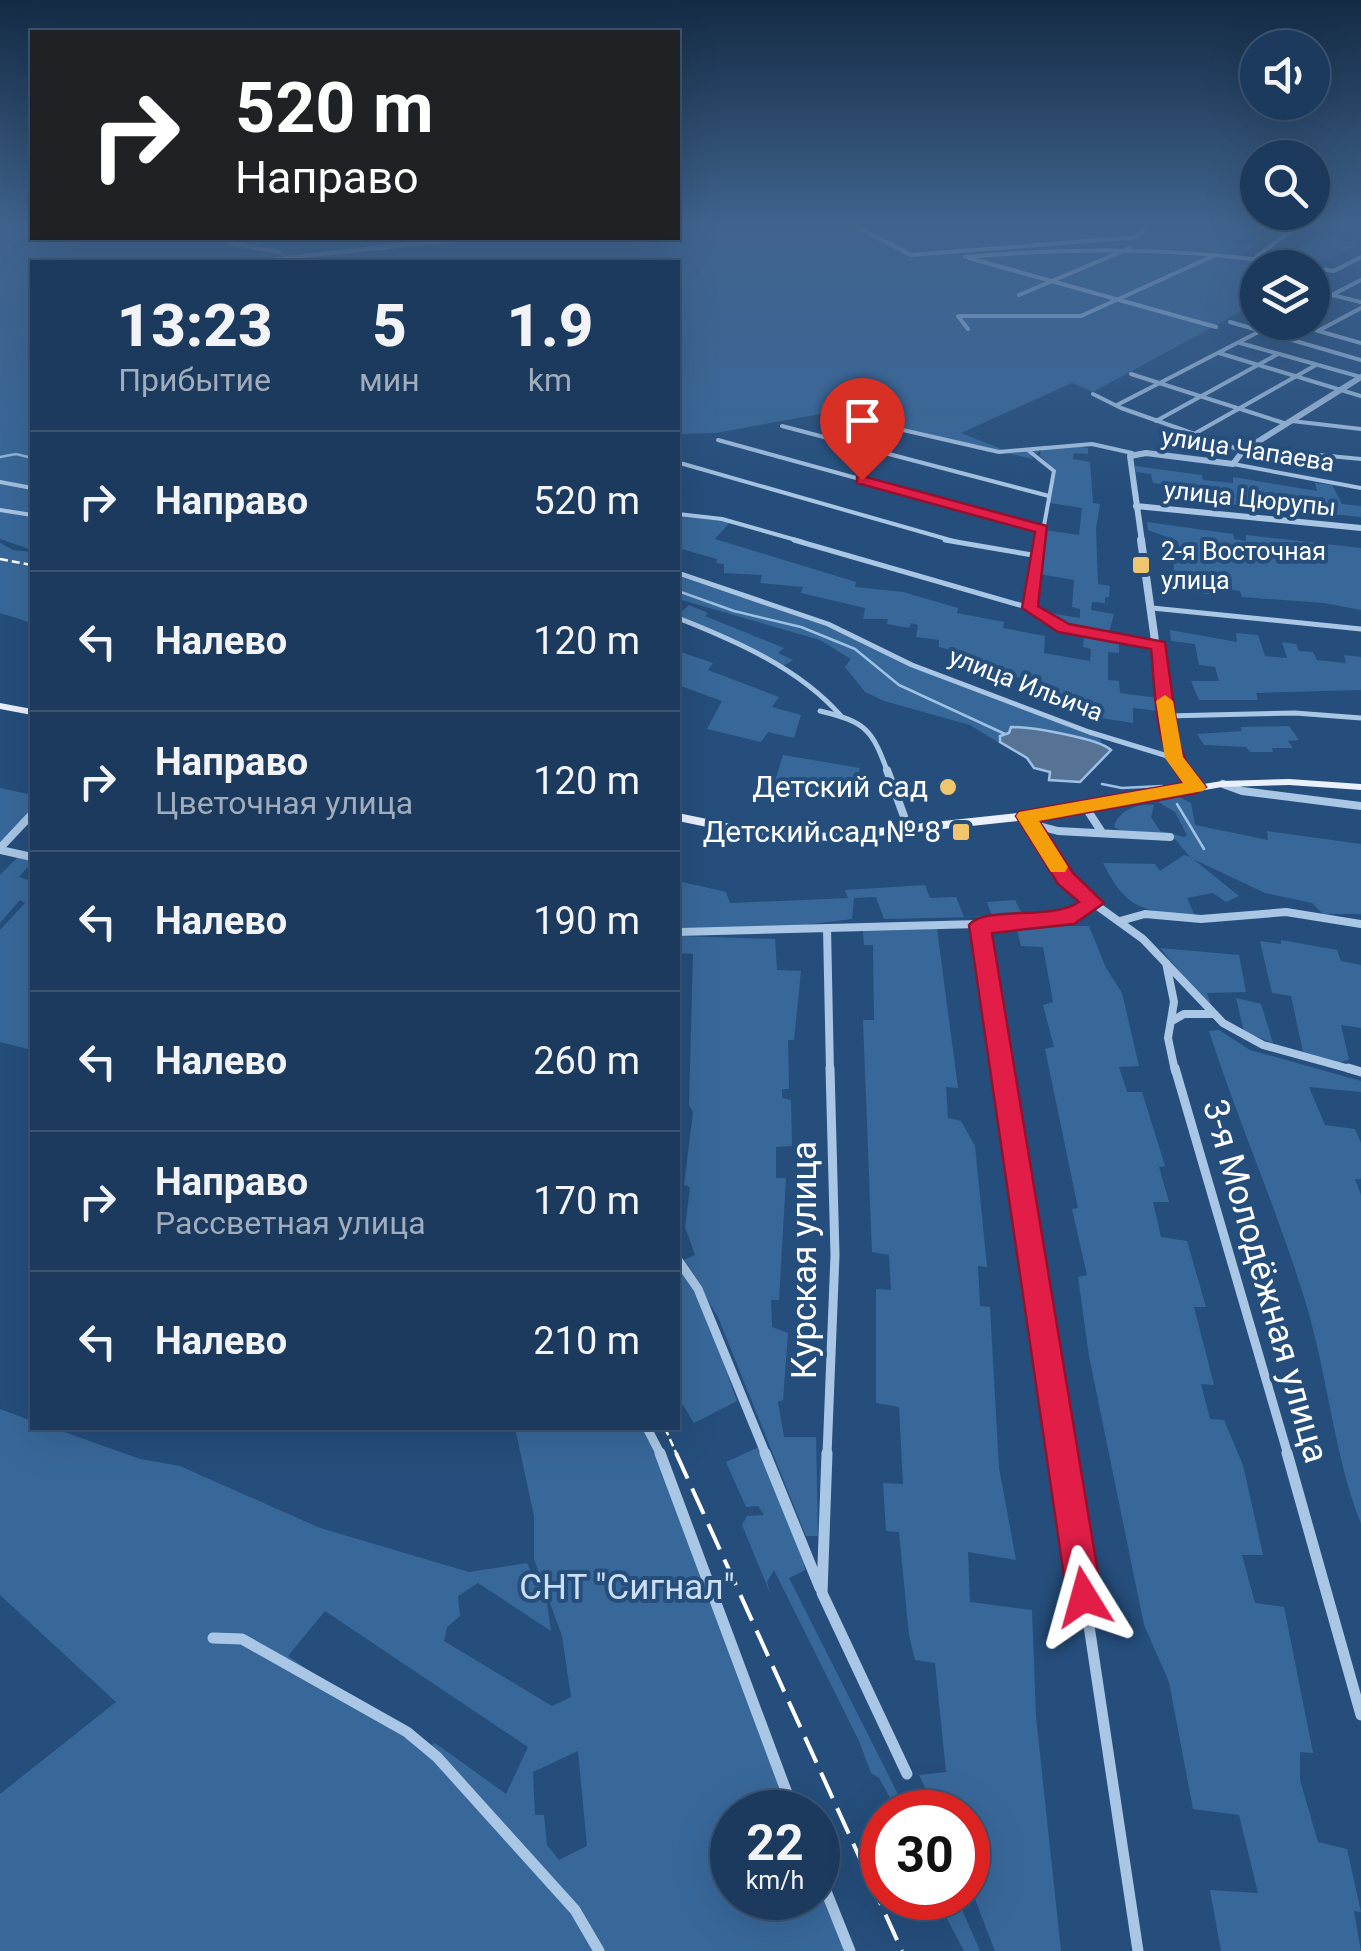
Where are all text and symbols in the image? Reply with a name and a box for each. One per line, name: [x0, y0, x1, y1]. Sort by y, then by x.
map controls: [1240, 30, 1330, 340]
button: sound: [1240, 30, 1330, 120]
text: 520 m: [235, 67, 434, 149]
icon: right: [70, 70, 200, 200]
button: search: [1240, 140, 1330, 230]
text: Направо: [235, 151, 419, 204]
button: layers: [1240, 250, 1330, 340]
text: 13:23: [117, 290, 272, 361]
text: 5: [372, 290, 407, 361]
text: 1.9: [506, 290, 593, 361]
text: Прибытие: [118, 361, 271, 399]
text: мин: [359, 361, 420, 399]
text: km: [528, 361, 572, 399]
pin: [820, 378, 905, 481]
icon: arrive: [835, 393, 890, 448]
street label: улица Чапаева: [1159, 422, 1336, 477]
icon: right: [70, 474, 125, 529]
street label: улица Цюрупы: [1162, 475, 1338, 522]
text: Направо: [155, 479, 308, 523]
text: 520 m: [533, 479, 640, 523]
place label: 2-я Восточная улица: [1161, 537, 1326, 595]
marker: 2-я Восточная улица: [1130, 554, 1152, 576]
icon: left: [70, 614, 125, 669]
text: Налево: [155, 619, 287, 663]
text: 120 m: [533, 619, 640, 663]
street label: улица Ильича: [945, 642, 1107, 727]
text: Направо: [155, 740, 308, 784]
icon: right: [70, 754, 125, 809]
text: 120 m: [533, 759, 640, 803]
place label: Детский сад: [752, 769, 928, 804]
marker: Детский сад: [937, 776, 959, 798]
text: Цветочная улица: [155, 784, 413, 822]
place label: Детский сад № 8: [703, 814, 941, 849]
marker: Детский сад № 8: [950, 821, 972, 843]
icon: left: [70, 894, 125, 949]
text: Налево: [155, 899, 287, 943]
text: 190 m: [533, 899, 640, 943]
icon: left: [70, 1034, 125, 1089]
text: Налево: [155, 1039, 287, 1083]
text: 260 m: [533, 1039, 640, 1083]
street label: 3-я Молодёжная улица: [1194, 1095, 1337, 1468]
street label: Курская улица: [784, 1141, 825, 1379]
text: Направо: [155, 1160, 308, 1204]
icon: right: [70, 1174, 125, 1229]
text: 170 m: [533, 1179, 640, 1223]
text: Рассветная улица: [155, 1204, 426, 1242]
icon: left: [70, 1314, 125, 1369]
text: Налево: [155, 1319, 287, 1363]
text: 210 m: [533, 1319, 640, 1363]
position arrow: [1032, 1545, 1136, 1649]
park label: СНТ "Сигнал": [519, 1567, 735, 1608]
speed limit sign: 30: [860, 1790, 990, 1920]
text: 22: [746, 1814, 804, 1872]
text: km/h: [746, 1866, 804, 1895]

